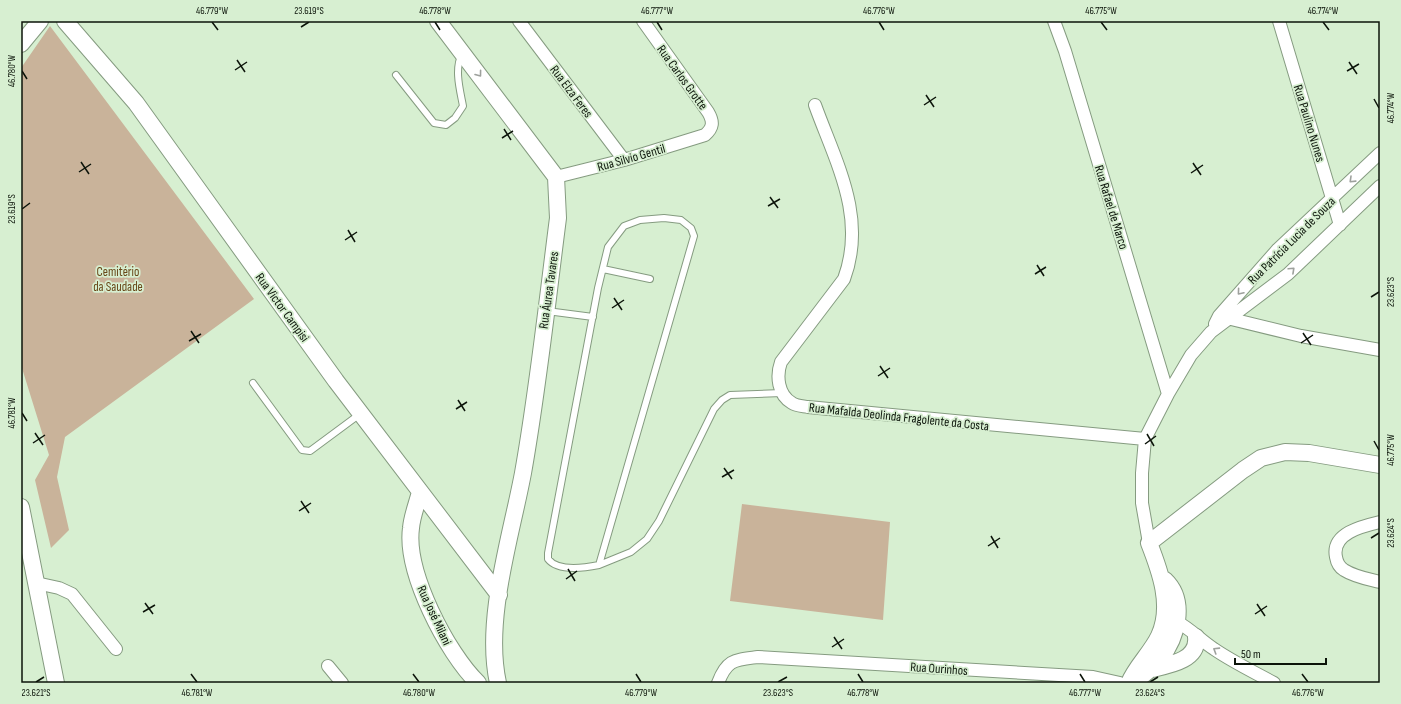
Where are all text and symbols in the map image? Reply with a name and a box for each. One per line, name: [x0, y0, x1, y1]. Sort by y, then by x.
text: 46.779°W: [196, 5, 228, 17]
text: 23.619°S: [294, 5, 324, 17]
text: 46.778°W: [419, 5, 451, 17]
text: 46.777°W: [641, 5, 673, 17]
text: 46.776°W: [863, 5, 895, 17]
text: 46.775°W: [1085, 5, 1117, 17]
text: 46.774°W: [1308, 5, 1339, 17]
street label: Rua Carlos Grotte: [653, 42, 711, 113]
text: 46.780°W: [6, 54, 18, 87]
street label: Rua Elza Feres: [546, 62, 596, 121]
one-way arrow: [475, 69, 482, 76]
street label: Rua Paulino Nunes: [1290, 83, 1328, 164]
text: 46.774°W: [1385, 92, 1397, 123]
street label: Rua Silvio Gentil: [595, 141, 667, 175]
street label: Rua Rafael de Marco: [1091, 163, 1131, 251]
one-way arrow: [1349, 176, 1357, 183]
text: 23.619°S: [6, 194, 18, 224]
street label: Rua Patrícia Lucia de Souza: [1245, 194, 1339, 288]
street label: Rua Áurea Tavares: [536, 250, 562, 330]
park label: Cemitério da Saudade: [93, 264, 143, 295]
one-way arrow: [1287, 267, 1295, 275]
street label: Rua Victor Campisi: [252, 270, 313, 345]
text: 23.623°S: [1385, 277, 1397, 307]
one-way arrow: [1237, 287, 1244, 294]
text: 46.781°W: [6, 397, 18, 428]
street label: Rua Mafalda Deolinda Fragolente da Costa: [808, 400, 990, 434]
text: 46.775°W: [1385, 434, 1397, 466]
text: 23.624°S: [1385, 518, 1397, 548]
street label: Rua José Milani: [413, 583, 455, 648]
scale bar: [1235, 640, 1326, 666]
text: 50 m: [1241, 647, 1261, 662]
one-way arrow: [1213, 648, 1220, 655]
street label: Rua Ourinhos: [910, 659, 969, 679]
text: 23.621°S: [22, 687, 50, 699]
text: 46.781°W: [182, 687, 213, 699]
text: 46.780°W: [403, 687, 436, 699]
text: 46.779°W: [625, 687, 657, 699]
text: 23.623°S: [763, 687, 793, 699]
text: 46.778°W: [847, 687, 879, 699]
text: 46.777°W: [1069, 687, 1101, 699]
text: 23.624°S: [1135, 687, 1165, 699]
text: 46.776°W: [1292, 687, 1324, 699]

